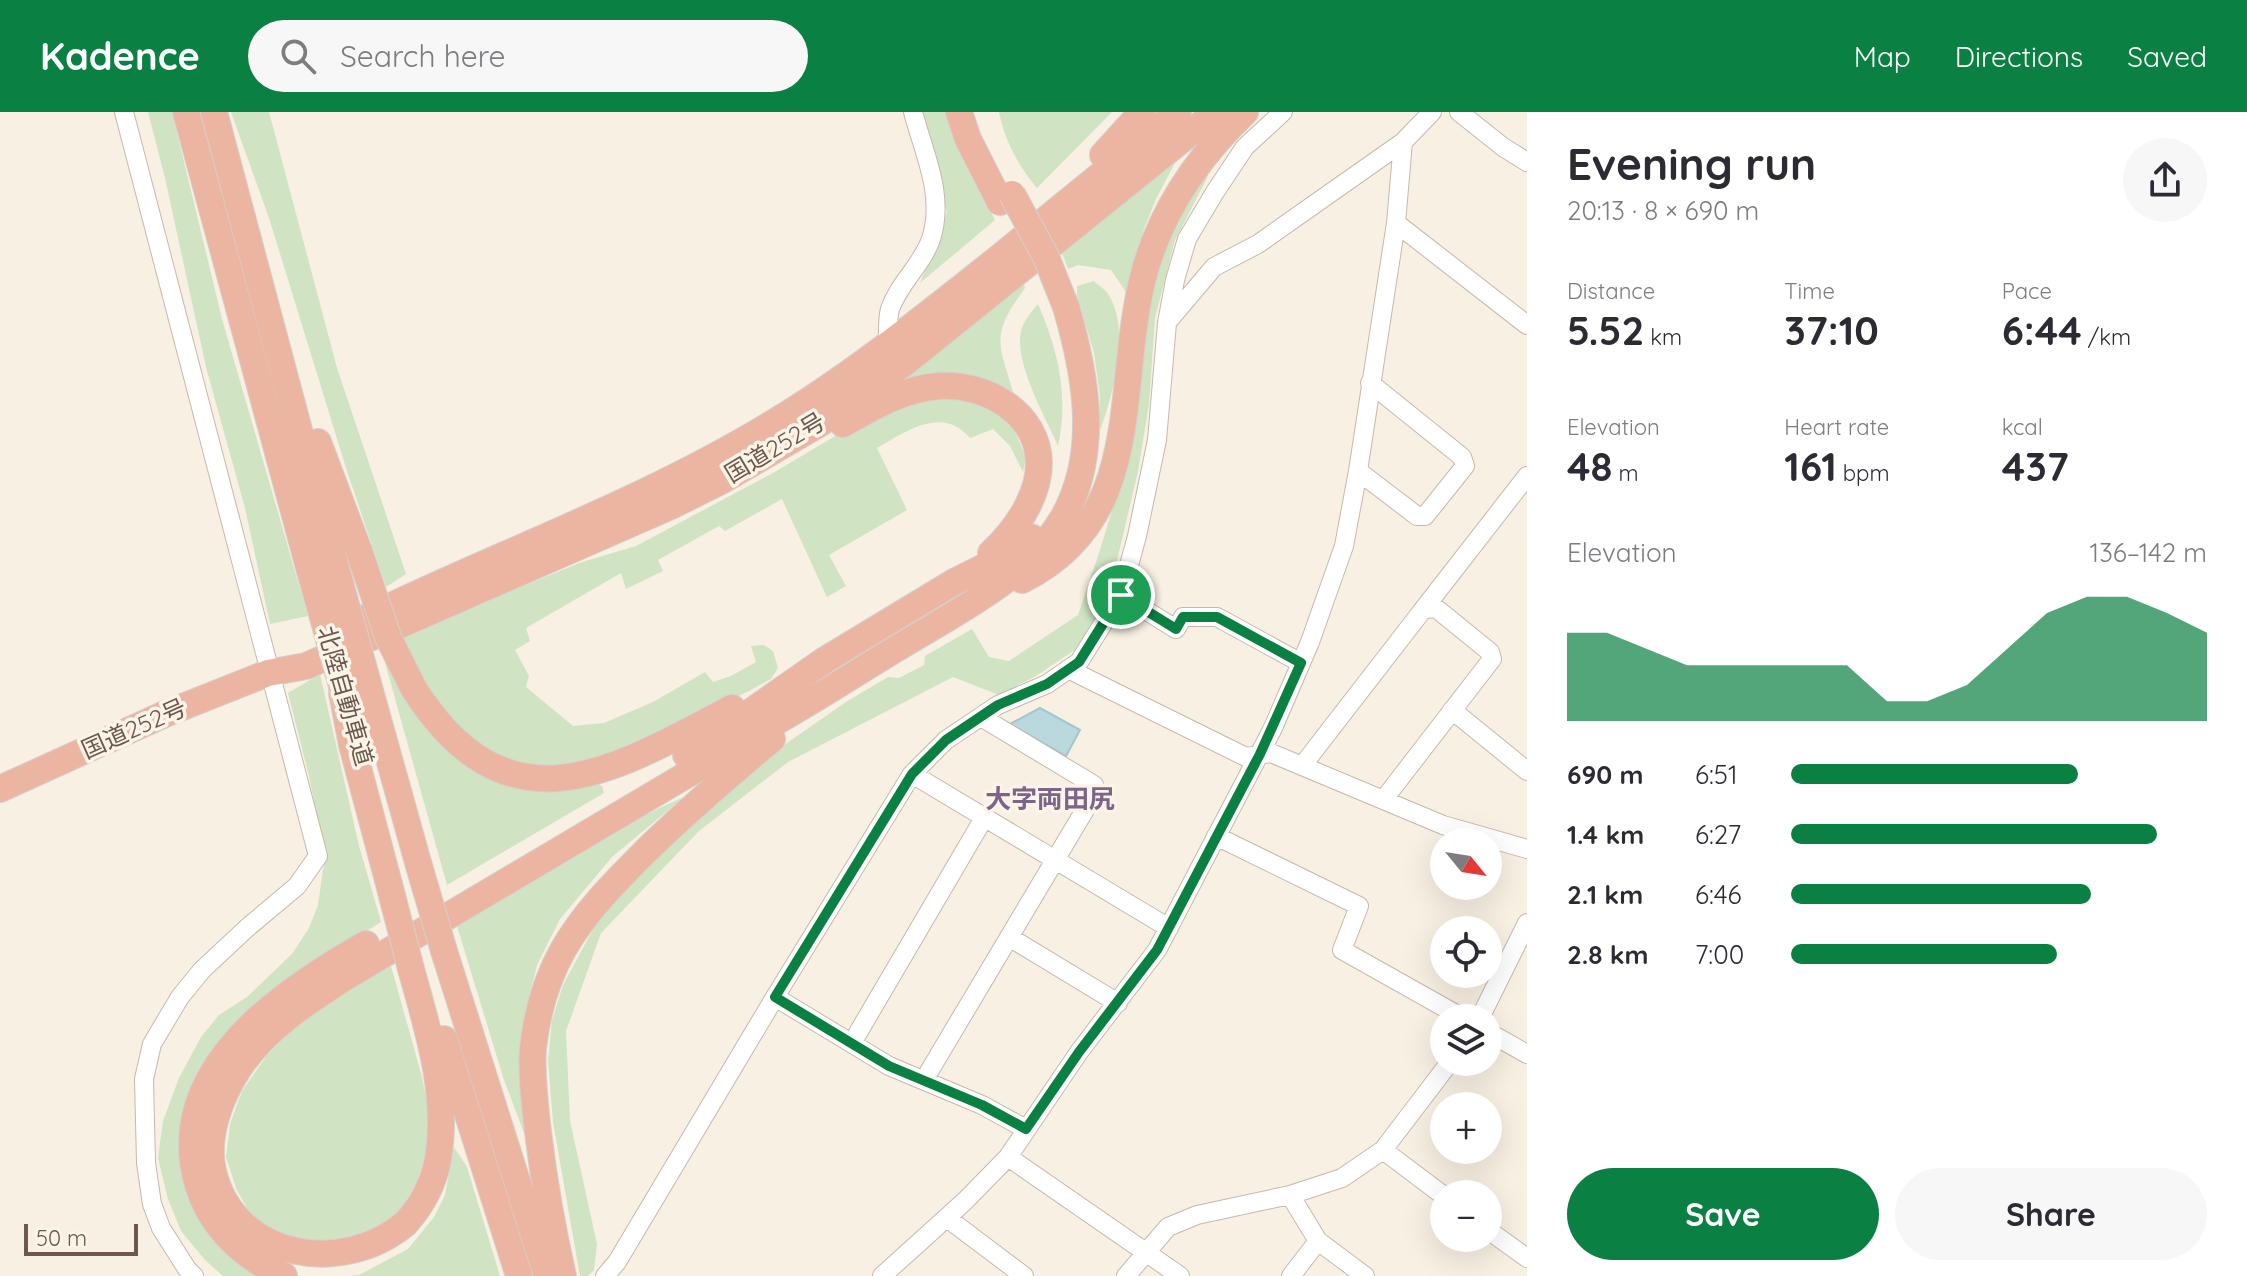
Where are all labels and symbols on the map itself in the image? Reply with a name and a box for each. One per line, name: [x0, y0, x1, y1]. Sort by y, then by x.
street label: 国道252号: [719, 406, 830, 489]
pin: [1087, 561, 1155, 629]
street label: 北陸自動車道: [312, 622, 380, 769]
street label: 国道252号: [76, 692, 191, 765]
district label: 大字両田尻: [985, 782, 1115, 815]
north arrow: [1430, 828, 1502, 900]
scale bar: [24, 1220, 138, 1256]

